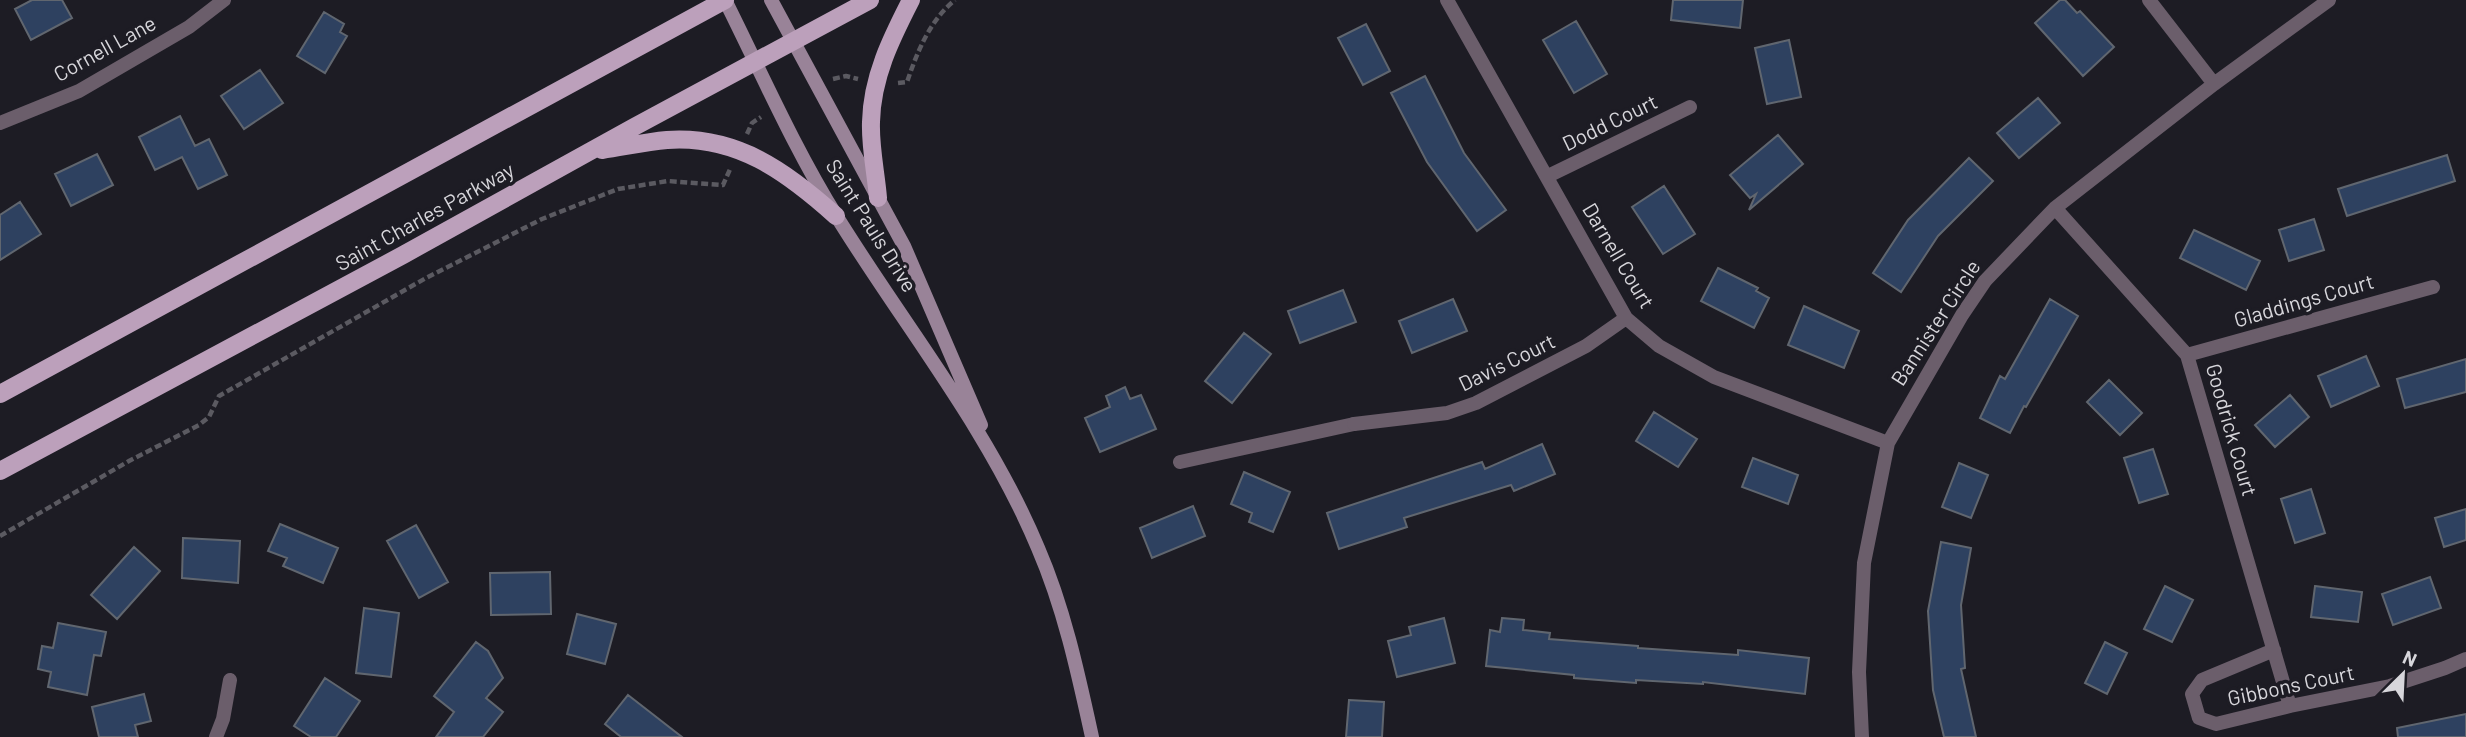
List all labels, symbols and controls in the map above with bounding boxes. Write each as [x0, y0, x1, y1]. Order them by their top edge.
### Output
street label: Cornell Lane [49, 9, 160, 86]
street label: Dodd Court [1558, 88, 1661, 155]
street label: Saint Pauls Drive [821, 154, 923, 296]
street label: Saint Charles Parkway [331, 156, 518, 275]
street label: Darnell Court [1578, 198, 1661, 312]
street label: Bannister Circle [1885, 255, 1985, 390]
street label: Gladdings Court [2231, 268, 2376, 331]
street label: Davis Court [1454, 328, 1559, 396]
street label: Goodrick Court [2202, 360, 2263, 499]
north arrow [2368, 639, 2438, 709]
text: N [2400, 645, 2421, 671]
street label: Gibbons Court [2225, 659, 2356, 710]

